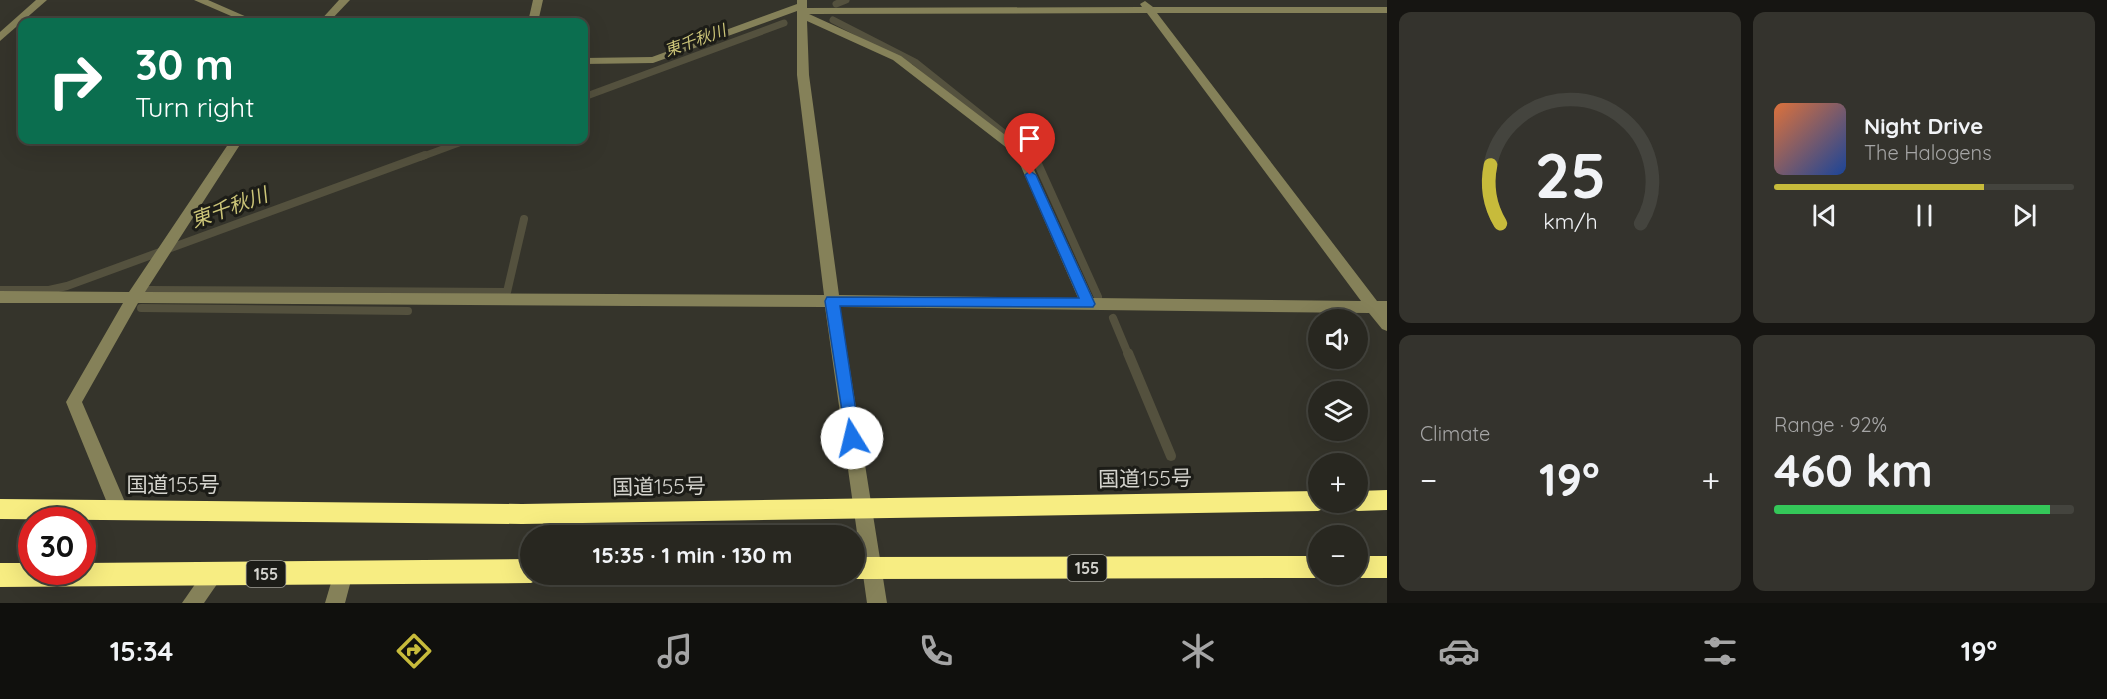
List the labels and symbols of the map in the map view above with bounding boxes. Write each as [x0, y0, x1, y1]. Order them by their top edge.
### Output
water label: 東千秋川 [662, 19, 730, 60]
pin [1004, 113, 1055, 175]
water label: 東千秋川 [187, 181, 273, 232]
position arrow [820, 406, 884, 470]
street label: 国道155号 [1098, 464, 1192, 492]
street label: 国道155号 [126, 471, 220, 497]
street label: 国道155号 [612, 472, 706, 500]
speed limit sign: 30 [18, 507, 96, 585]
road number: 155 [1068, 555, 1106, 581]
road number: 155 [246, 561, 286, 587]

